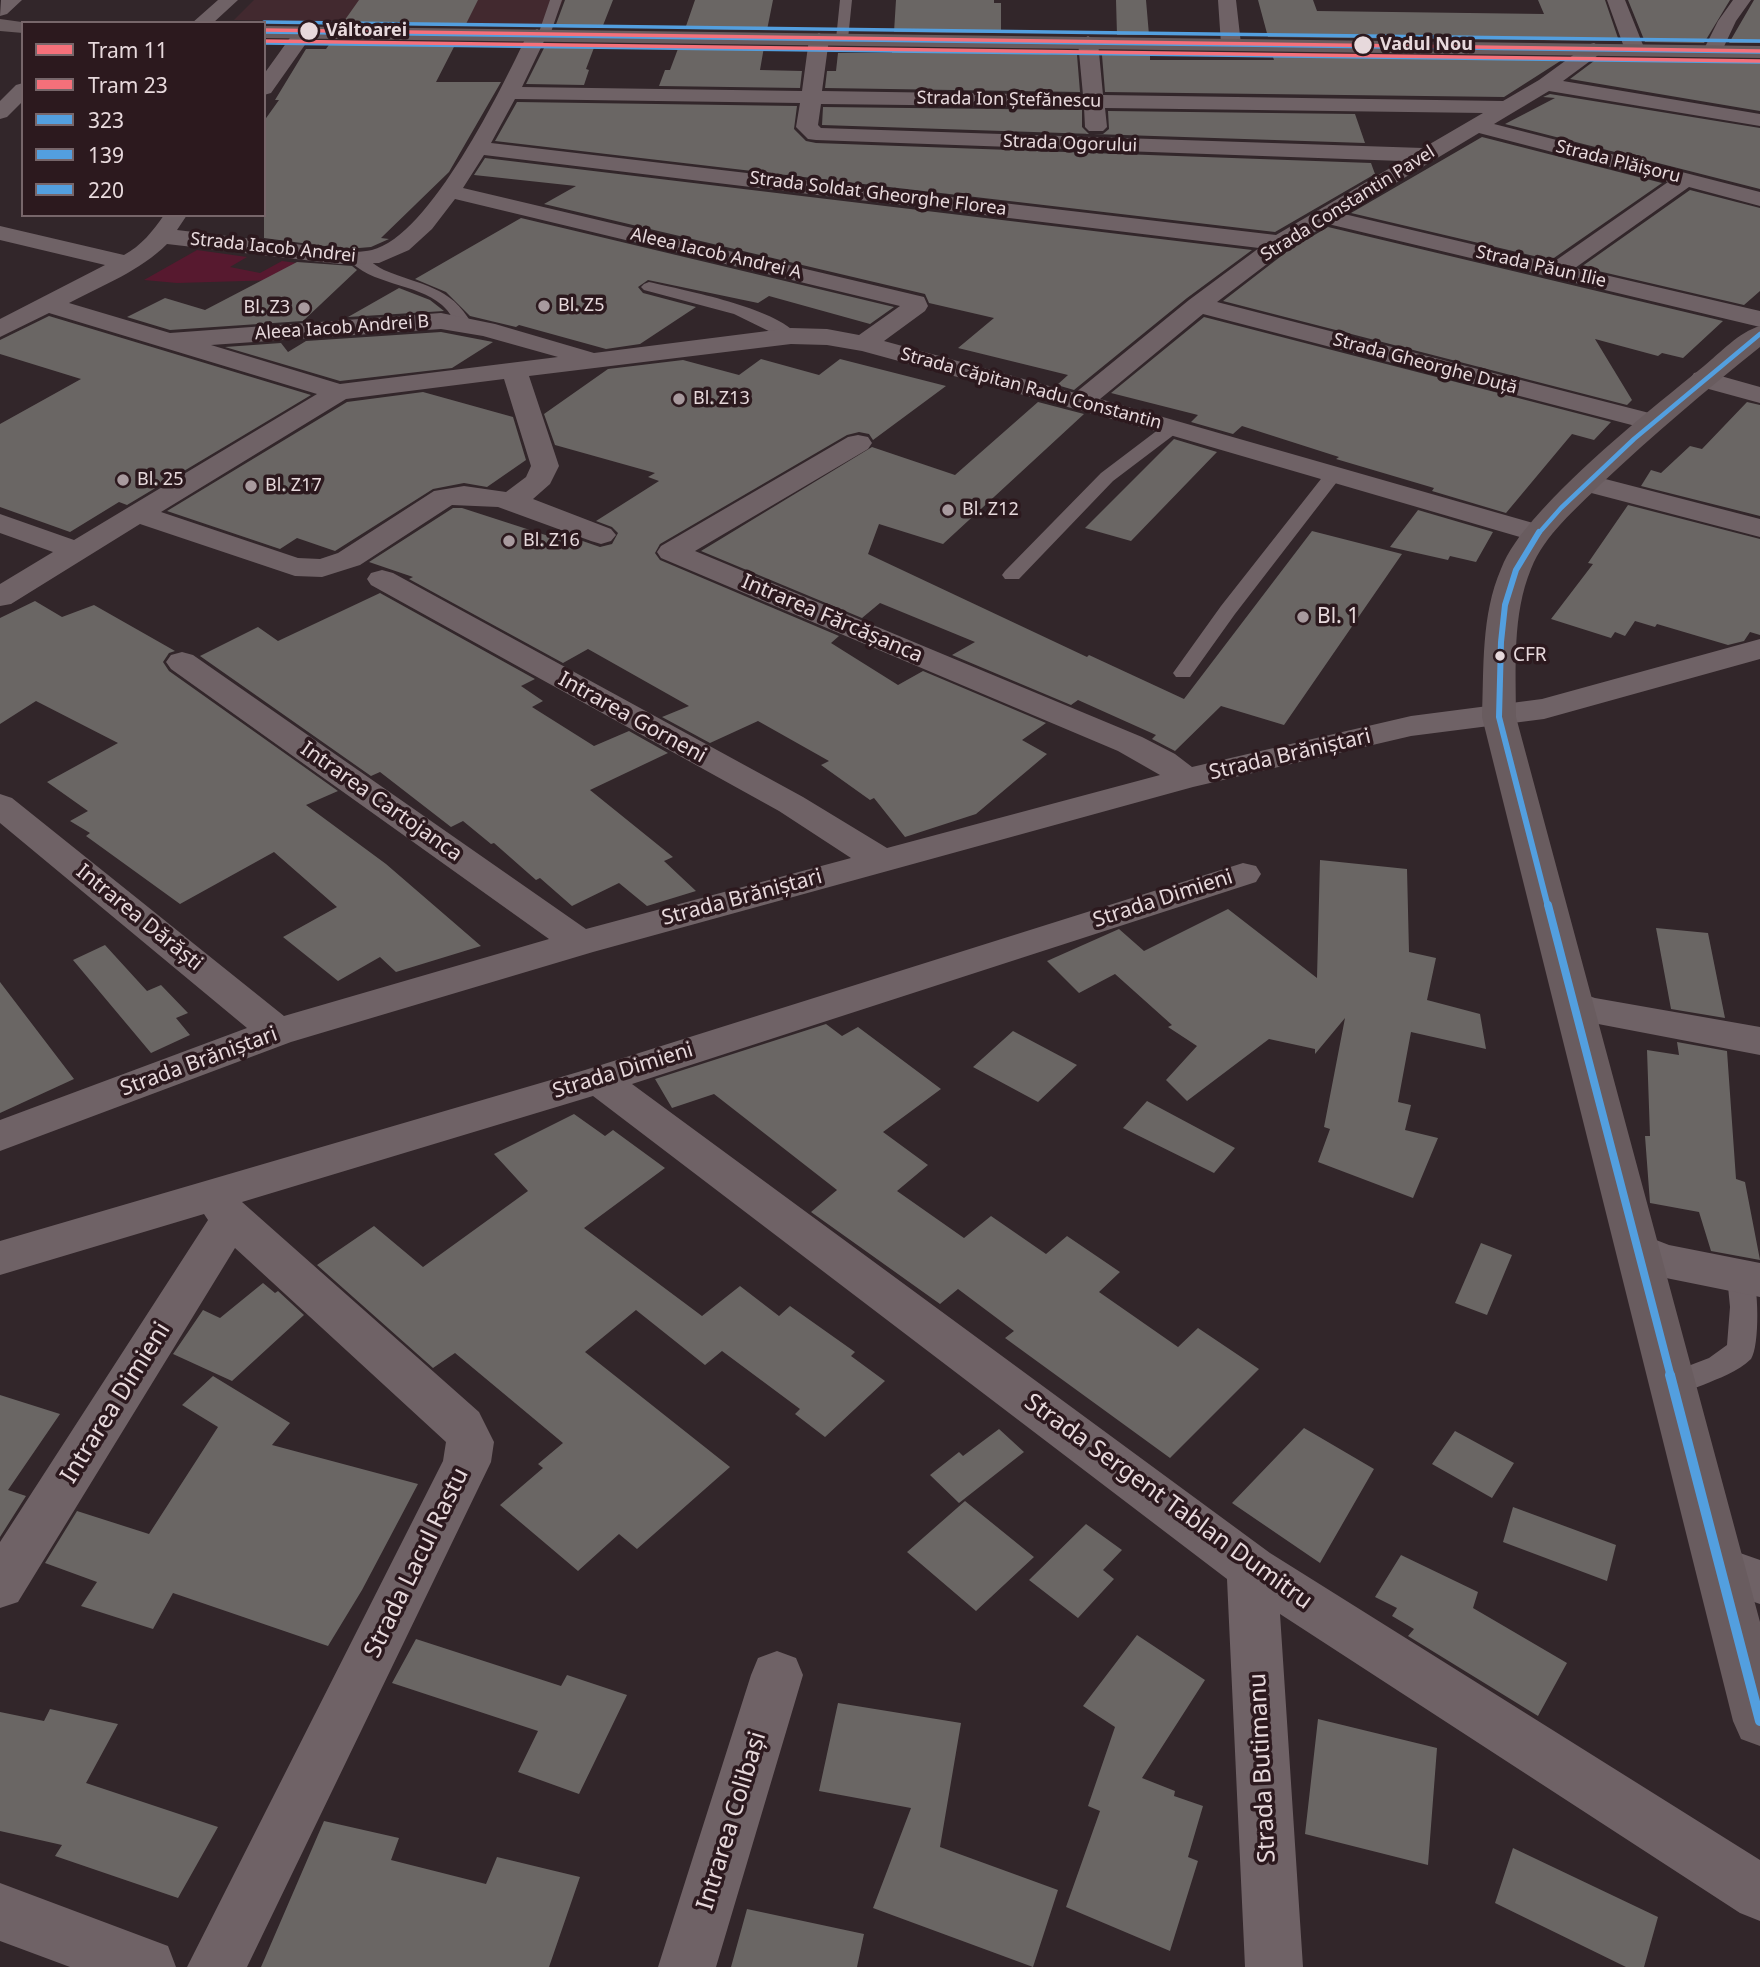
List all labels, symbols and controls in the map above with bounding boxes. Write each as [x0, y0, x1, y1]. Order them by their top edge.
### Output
marker: Vâltoarei [298, 20, 320, 42]
place label: Vâltoarei [326, 20, 407, 42]
legend [21, 21, 266, 217]
marker: Vadul Nou [1352, 34, 1374, 56]
place label: Vadul Nou [1380, 34, 1473, 56]
text: Tram 11 [88, 36, 168, 64]
text: Tram 23 [88, 71, 168, 99]
street label: Strada Ion Ștefănescu [916, 88, 1102, 112]
text: 323 [88, 106, 124, 134]
street label: Strada Ogorului [1002, 131, 1138, 157]
street label: Strada Plăișoru [1553, 136, 1683, 188]
text: 139 [88, 141, 124, 169]
street label: Strada Constantin Pavel [1257, 142, 1439, 266]
street label: Strada Soldat Gheorghe Florea [748, 168, 1008, 220]
text: 220 [88, 176, 124, 204]
street label: Aleea Iacob Andrei A [629, 224, 803, 284]
street label: Strada Iacob Andrei [189, 229, 357, 267]
street label: Strada Păun Ilie [1474, 242, 1608, 292]
place label: Bl. Z5 [558, 295, 604, 317]
place label: Bl. Z3 [244, 297, 290, 319]
marker: Bl. Z5 [536, 298, 552, 314]
marker: Bl. Z3 [296, 300, 312, 316]
street label: Aleea Iacob Andrei B [254, 311, 430, 345]
street label: Strada Gheorghe Duță [1331, 329, 1519, 399]
street label: Strada Căpitan Radu Constantin [898, 344, 1164, 434]
place label: Bl. Z13 [693, 388, 750, 410]
marker: Bl. Z13 [671, 391, 687, 407]
place label: Bl. 25 [137, 469, 183, 491]
marker: Bl. 25 [115, 472, 131, 488]
place label: Bl. Z17 [265, 475, 322, 497]
marker: Bl. Z17 [243, 478, 259, 494]
place label: Bl. Z12 [962, 499, 1019, 521]
marker: Bl. Z12 [940, 502, 956, 518]
place label: Bl. Z16 [523, 530, 580, 552]
marker: Bl. Z16 [501, 533, 517, 549]
street label: Intrarea Fărcășanca [738, 569, 926, 669]
place label: Bl. 1 [1317, 604, 1359, 630]
marker: Bl. 1 [1295, 609, 1311, 625]
place label: CFR [1513, 645, 1547, 667]
marker: CFR [1493, 649, 1507, 663]
street label: Intrarea Gorneni [554, 667, 710, 769]
street label: Strada Brăniștari [1207, 724, 1373, 786]
street label: Intrarea Cartojanca [296, 737, 466, 867]
street label: Intrarea Dărăști [71, 859, 207, 977]
street label: Strada Brăniștari [659, 864, 825, 932]
street label: Strada Dimieni [1090, 865, 1236, 933]
street label: Strada Brăniștari [117, 1022, 281, 1102]
street label: Strada Dimieni [550, 1038, 696, 1104]
street label: Intrarea Dimieni [55, 1317, 177, 1489]
street label: Strada Sergent Tablan Dumitru [1019, 1388, 1317, 1616]
street label: Strada Lacul Rastu [359, 1463, 475, 1663]
street label: Strada Butimanu [1244, 1672, 1282, 1864]
street label: Intrarea Colibași [691, 1728, 773, 1914]

